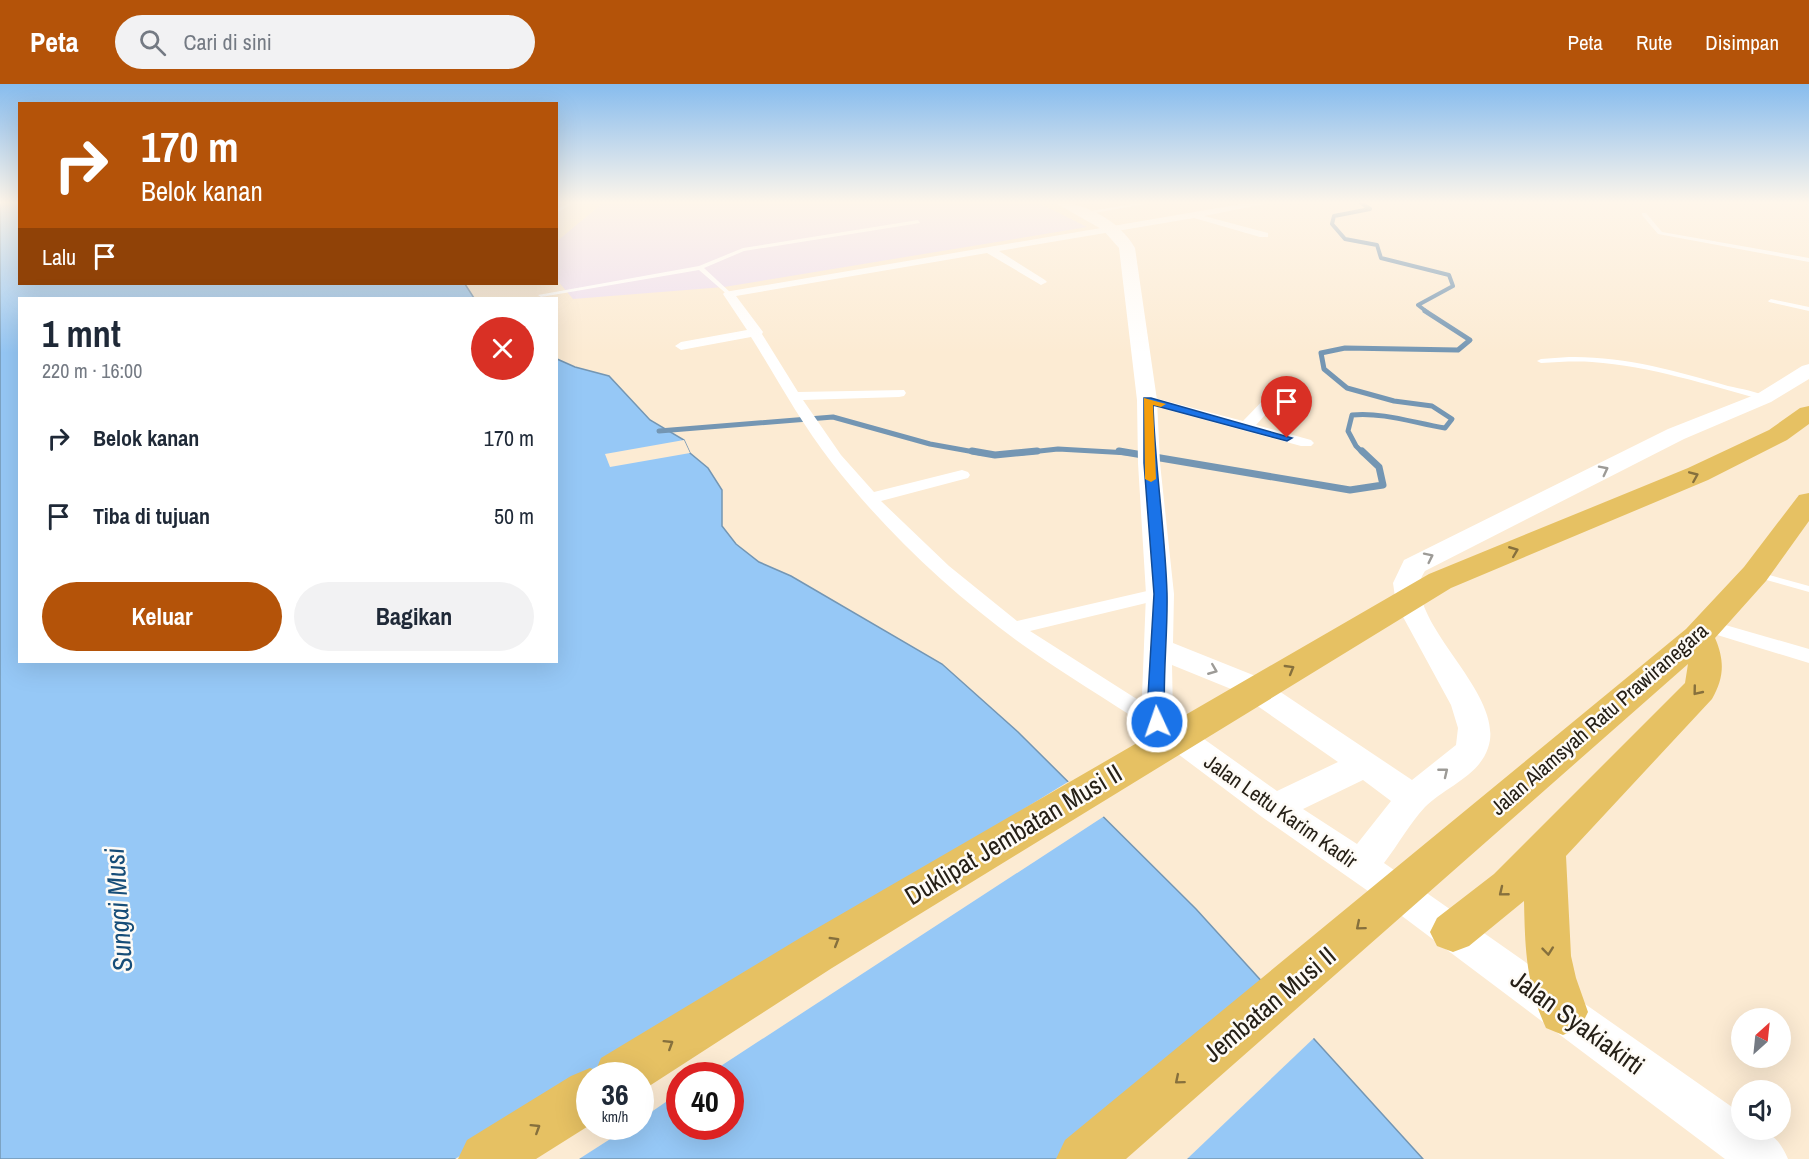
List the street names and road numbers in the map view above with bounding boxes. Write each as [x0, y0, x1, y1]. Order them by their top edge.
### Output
street label: Jalan Alamsyah Ratu Prawiranegara [1484, 616, 1714, 822]
street label: Jalan Lettu Karim Kadir [1199, 747, 1364, 875]
street label: Duklipat Jembatan Musi II [898, 755, 1128, 913]
street label: Jembatan Musi II [1195, 938, 1343, 1070]
street label: Jalan Syakiakirti [1504, 962, 1652, 1082]

